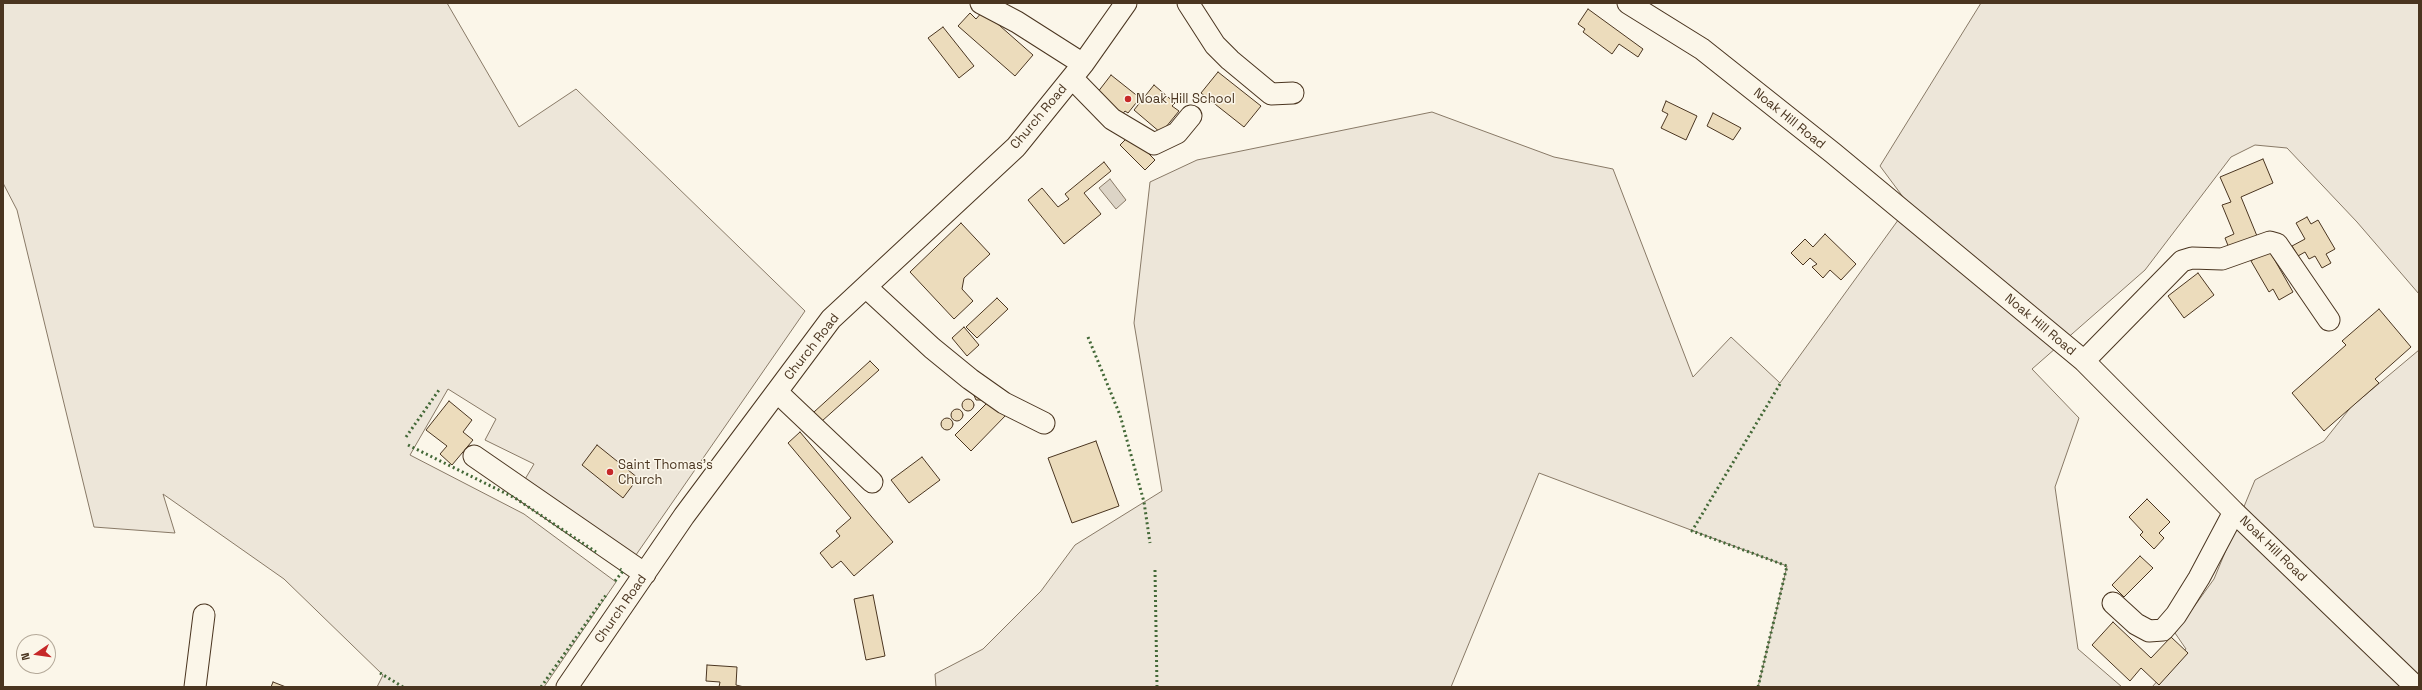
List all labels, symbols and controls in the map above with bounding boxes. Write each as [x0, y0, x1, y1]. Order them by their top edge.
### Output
street label: Church Road [1007, 81, 1071, 153]
street label: Noak Hill Road [1750, 85, 1828, 153]
place label: Noak Hill School [1136, 91, 1235, 107]
marker: Noak Hill School [1123, 94, 1133, 104]
street label: Noak Hill Road [2001, 291, 2079, 359]
street label: Church Road [781, 311, 843, 383]
place label: Saint Thomas's Church [618, 457, 713, 488]
marker: Saint Thomas's Church [605, 467, 615, 477]
street label: Noak Hill Road [2236, 513, 2310, 585]
street label: Church Road [592, 572, 650, 646]
north arrow [16, 634, 56, 674]
text: N [18, 651, 33, 662]

